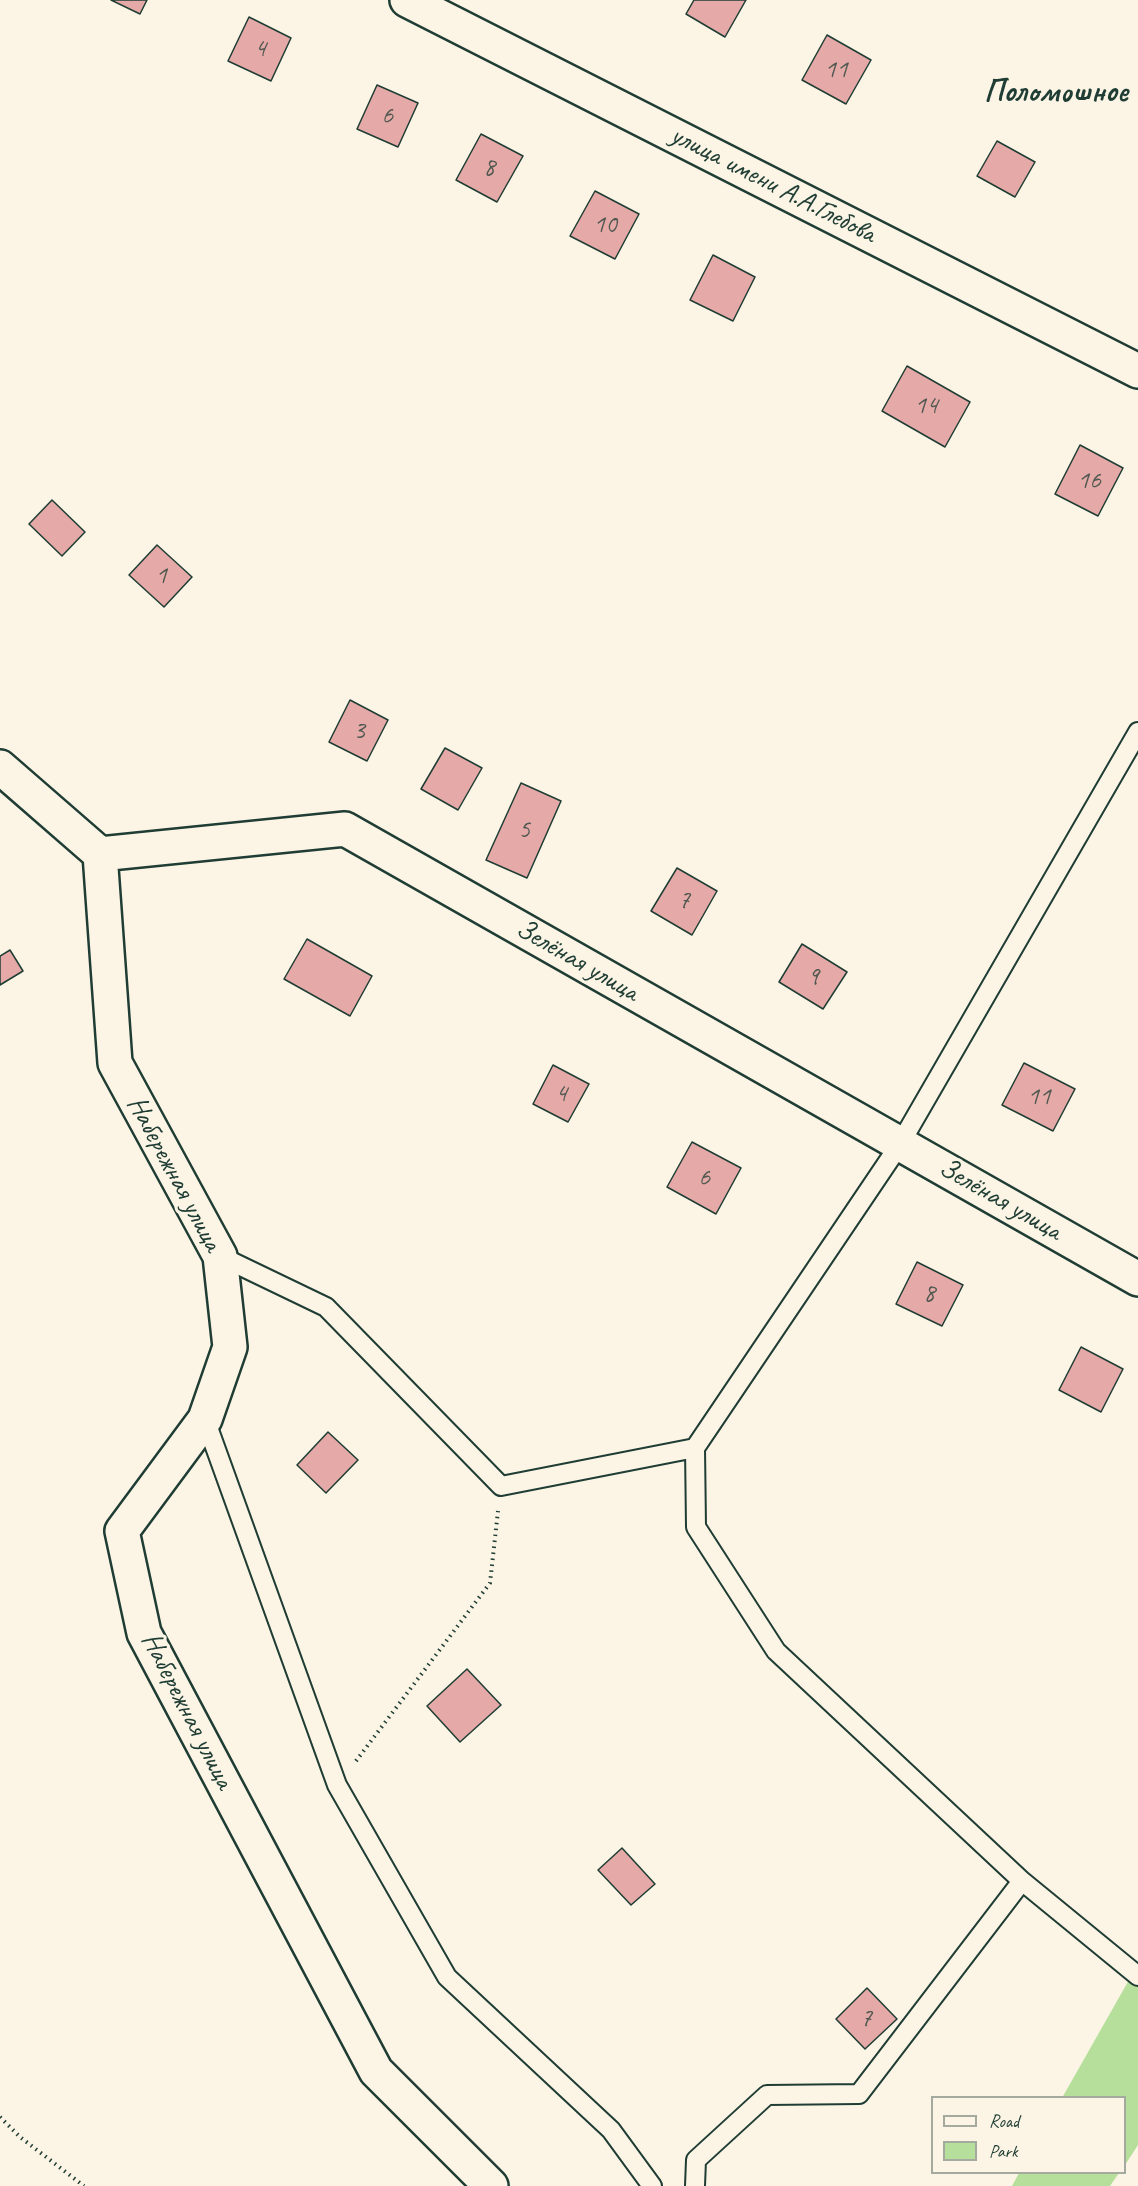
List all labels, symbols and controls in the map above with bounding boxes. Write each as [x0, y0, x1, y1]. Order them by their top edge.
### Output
house number: 4 [254, 33, 266, 65]
house number: 11 [824, 54, 848, 86]
district label: Поломошное [984, 74, 1128, 112]
house number: 6 [381, 100, 393, 132]
street label: улица имени А.А.Глебова [665, 119, 881, 251]
house number: 8 [483, 152, 495, 184]
house number: 10 [593, 209, 617, 241]
house number: 14 [914, 390, 938, 422]
house number: 16 [1077, 465, 1101, 497]
house number: 1 [155, 560, 167, 592]
house number: 3 [353, 715, 365, 747]
house number: 5 [518, 814, 530, 846]
house number: 7 [678, 885, 690, 917]
street label: Зелёная улица [510, 912, 644, 1010]
house number: 9 [807, 961, 819, 993]
house number: 4 [555, 1078, 567, 1110]
house number: 11 [1027, 1081, 1051, 1113]
street label: Набережная улица [119, 1091, 229, 1257]
street label: Зелёная улица [933, 1151, 1067, 1249]
house number: 6 [698, 1162, 710, 1194]
house number: 8 [923, 1278, 935, 1310]
street label: Набережная улица [133, 1627, 241, 1795]
house number: 7 [860, 2003, 872, 2035]
legend [931, 2096, 1126, 2174]
text: Road [989, 2110, 1019, 2132]
text: Park [989, 2140, 1018, 2162]

